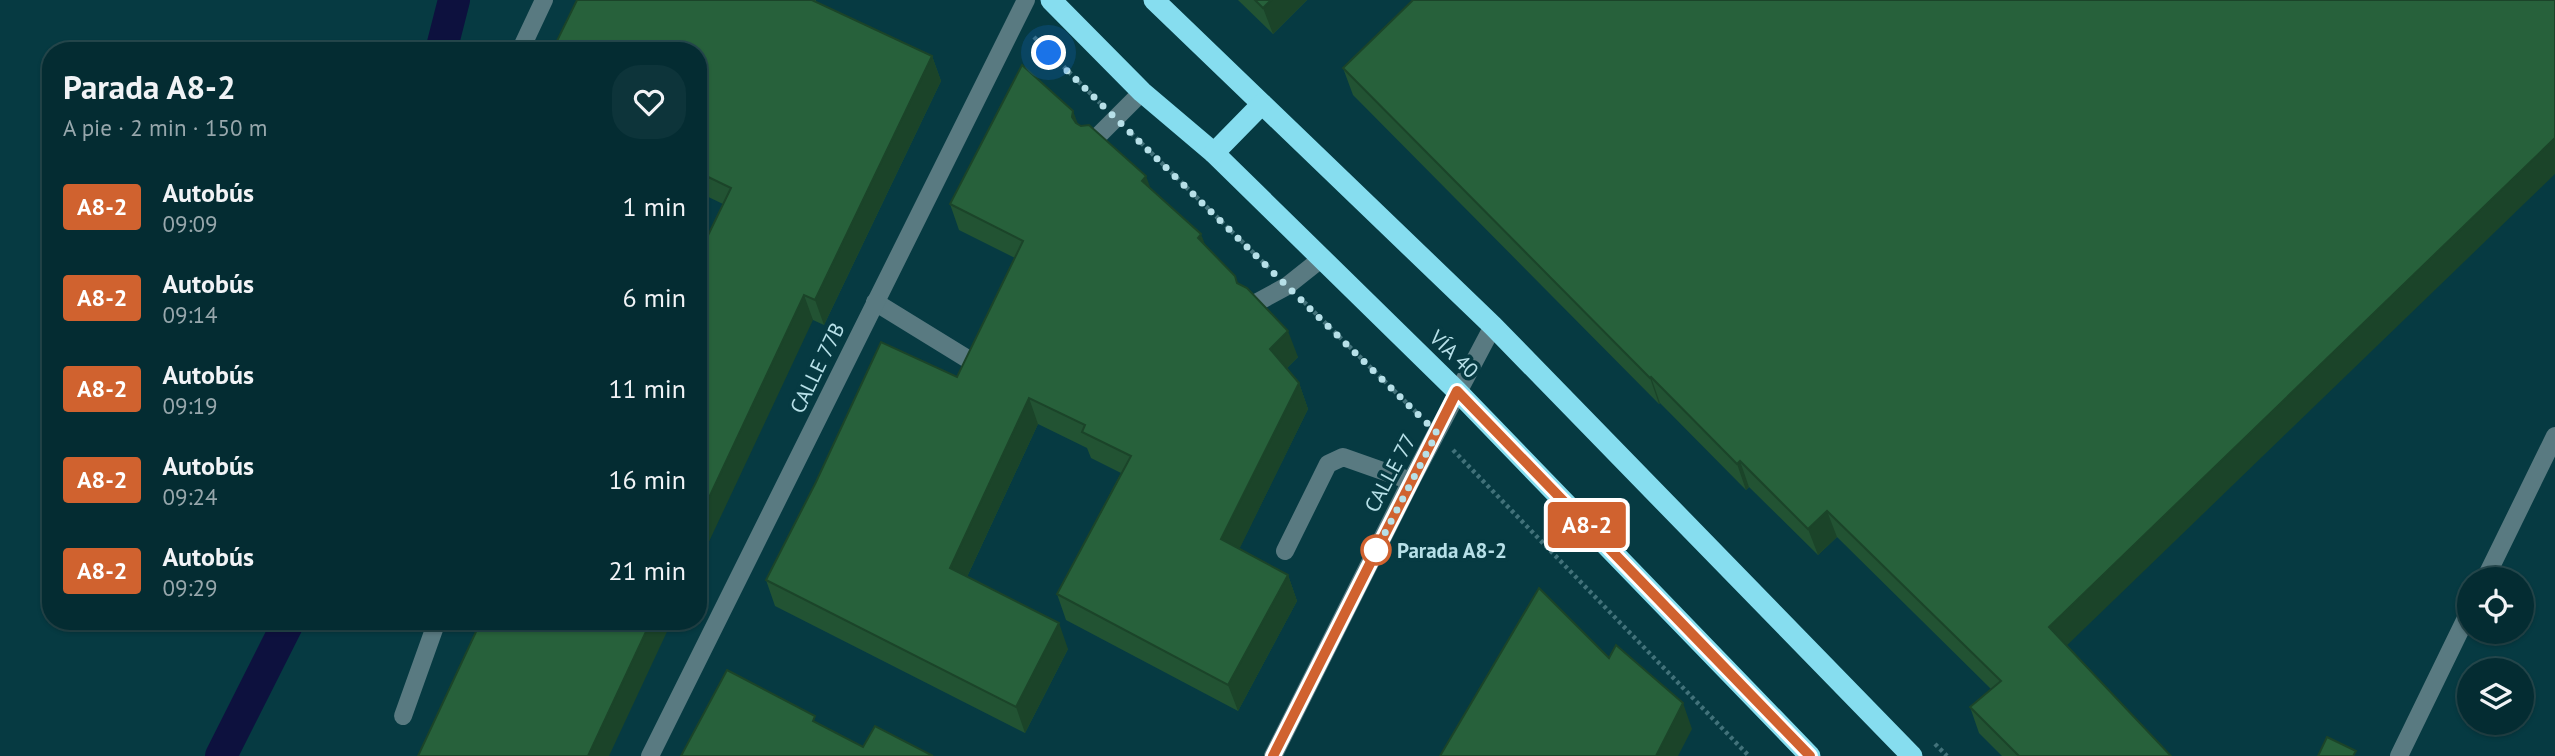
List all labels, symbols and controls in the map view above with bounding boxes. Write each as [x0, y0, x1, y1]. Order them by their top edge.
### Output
your location [1031, 35, 1066, 70]
text: Parada A8-2 [63, 65, 236, 108]
button: heart [612, 65, 686, 139]
text: A pie · 2 min · 150 m [63, 113, 267, 142]
text: Autobús [162, 176, 254, 209]
text: 1 min [623, 190, 686, 223]
text: A8-2 [77, 191, 127, 222]
text: 09:09 [162, 209, 218, 238]
text: Autobús [162, 267, 254, 300]
text: 6 min [623, 281, 686, 314]
text: A8-2 [77, 282, 127, 313]
text: 09:14 [162, 300, 218, 329]
street label: CALLE 77B [784, 318, 850, 418]
street label: VÍA 40 [1423, 323, 1484, 384]
text: Autobús [162, 358, 254, 391]
text: 11 min [608, 372, 686, 405]
text: A8-2 [77, 373, 127, 404]
text: 09:19 [162, 391, 218, 420]
street label: CALLE 77 [1358, 429, 1422, 517]
text: Autobús [162, 449, 254, 482]
text: 16 min [608, 463, 686, 496]
text: A8-2 [77, 464, 127, 495]
text: 09:24 [162, 482, 218, 511]
line badge: A8-2 [1538, 502, 1636, 548]
text: A8-2 [1562, 509, 1612, 540]
marker: Parada A8-2 [1361, 535, 1391, 565]
place label: Parada A8-2 [1397, 537, 1507, 564]
text: Autobús [162, 540, 254, 573]
text: 21 min [608, 554, 686, 587]
text: A8-2 [77, 555, 127, 586]
map controls [2457, 567, 2534, 735]
button: locate [2457, 567, 2534, 644]
text: 09:29 [162, 573, 218, 602]
button: layers [2457, 658, 2534, 735]

